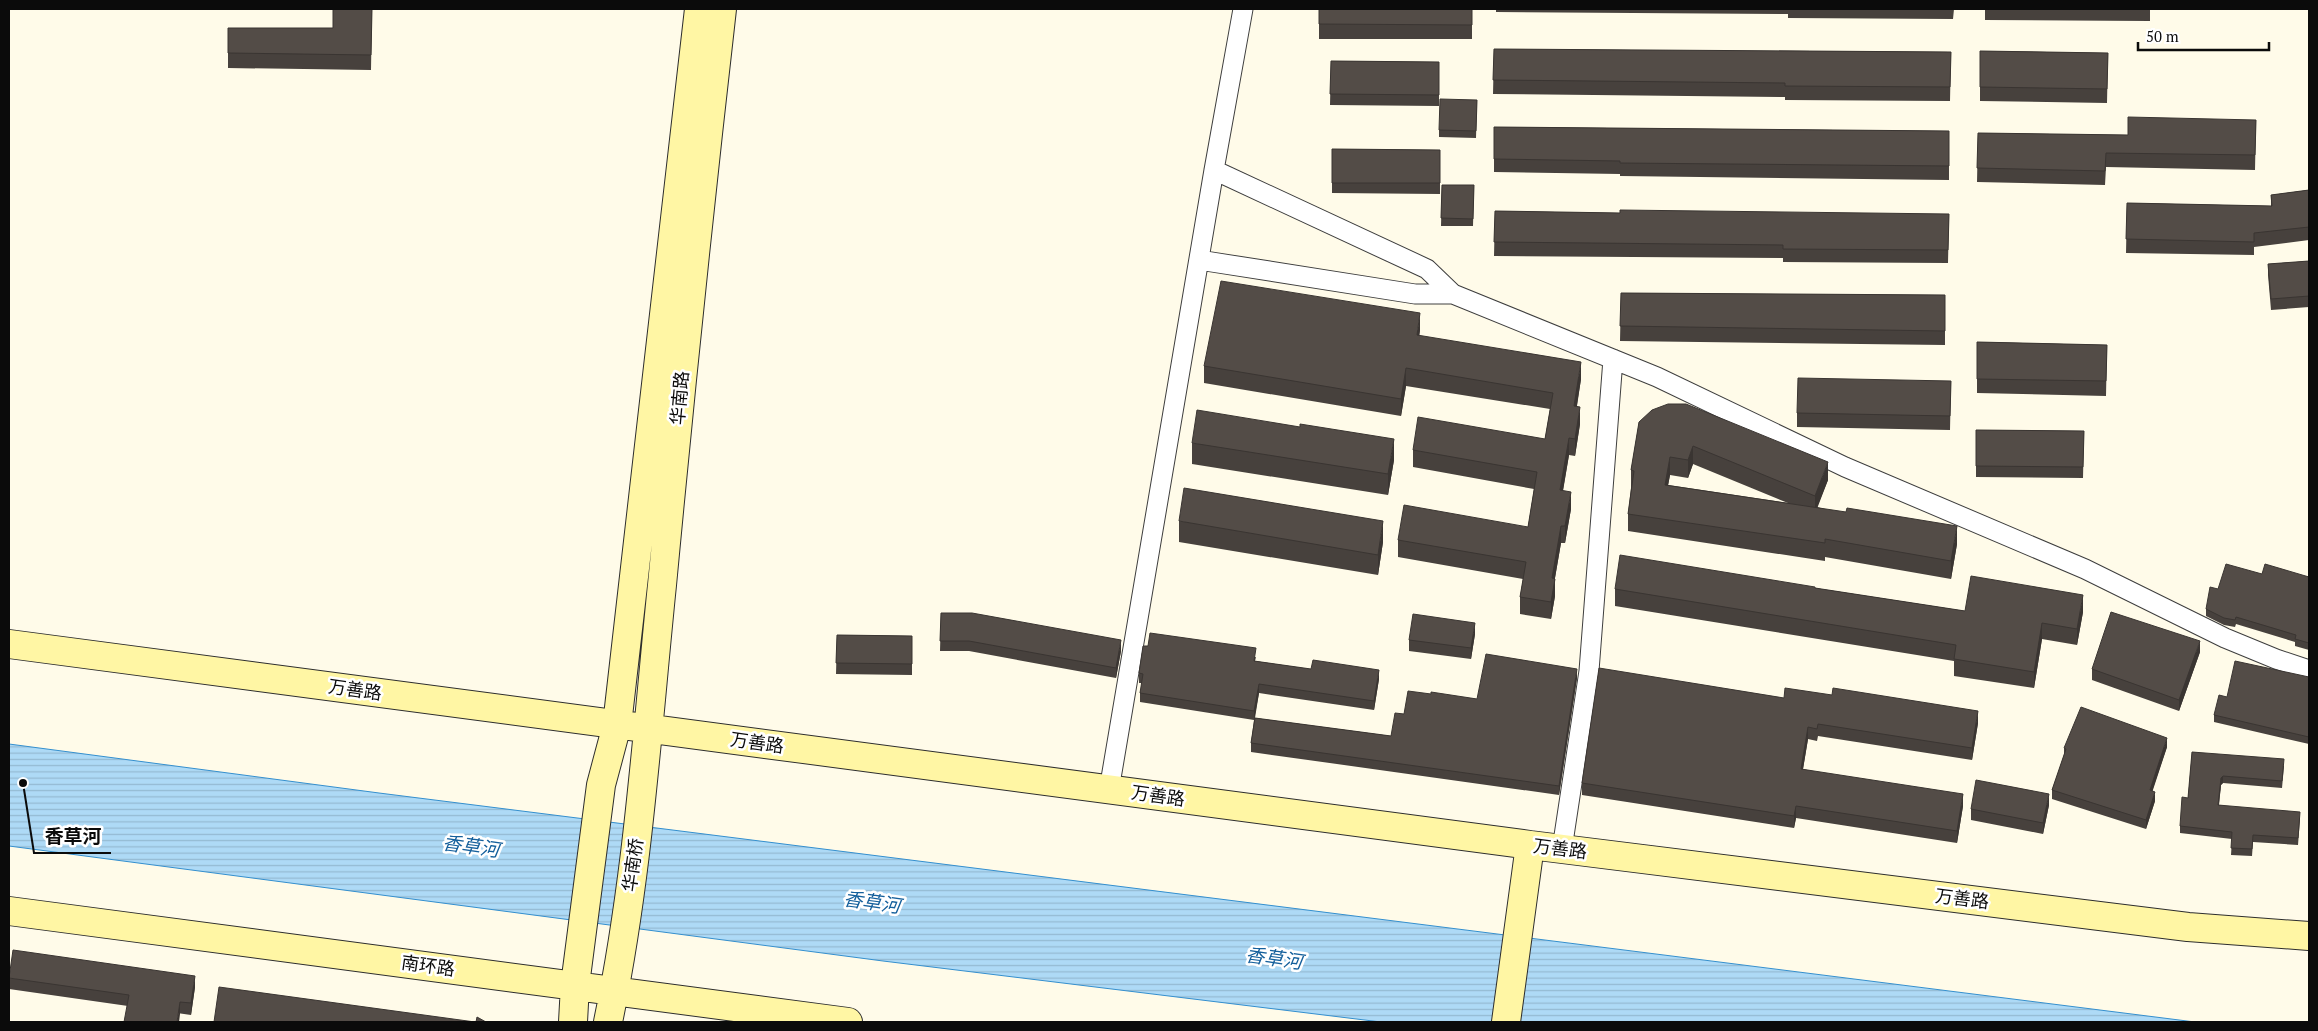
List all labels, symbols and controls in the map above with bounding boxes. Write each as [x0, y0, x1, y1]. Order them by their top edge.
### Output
scale bar [2138, 20, 2269, 52]
text: 50 m [2146, 26, 2179, 46]
street label: 华南路 [665, 370, 693, 426]
street label: 万善路 [327, 673, 384, 705]
street label: 万善路 [729, 726, 786, 758]
street label: 万善路 [1130, 779, 1187, 811]
callout: 香草河 [34, 819, 111, 853]
text: 香草河 [44, 823, 102, 848]
water label: 香草河 [441, 829, 505, 862]
street label: 万善路 [1532, 833, 1588, 863]
street label: 华南桥 [616, 836, 648, 893]
street label: 万善路 [1934, 883, 1990, 913]
water label: 香草河 [842, 885, 906, 918]
water label: 香草河 [1244, 941, 1308, 974]
street label: 南环路 [400, 949, 457, 981]

